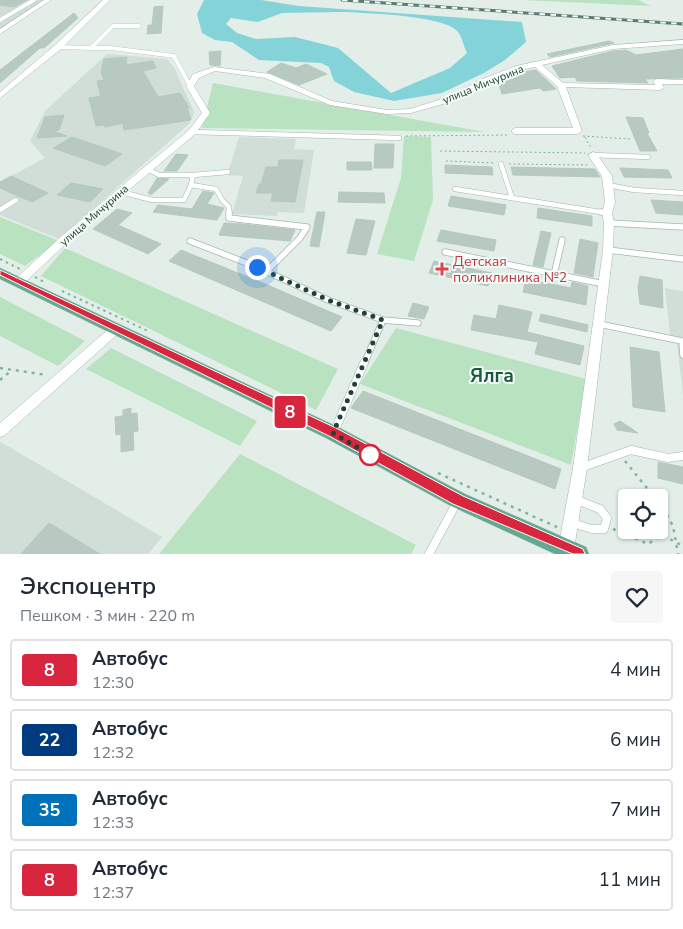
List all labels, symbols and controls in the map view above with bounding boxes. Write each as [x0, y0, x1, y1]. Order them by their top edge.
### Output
street label: улица Мичурина [440, 61, 526, 108]
street label: улица Мичурина [57, 181, 132, 249]
place label: Детская поликлиника №2 [453, 252, 567, 287]
your location [245, 255, 270, 280]
marker: Детская поликлиника №2 [435, 262, 449, 276]
district label: Ялга [470, 363, 514, 389]
line badge: 8 [274, 396, 306, 428]
text: 8 [285, 400, 295, 424]
unlabelled marker [359, 444, 381, 466]
map controls [618, 489, 668, 539]
button: locate [618, 489, 668, 539]
text: Экспоцентр [20, 570, 156, 602]
button: heart [611, 571, 663, 623]
text: Пешком · 3 мин · 220 m [20, 605, 195, 627]
text: Автобус [92, 646, 168, 672]
text: 4 мин [610, 657, 661, 683]
text: 8 [44, 658, 55, 682]
text: 12:30 [92, 672, 134, 694]
text: Автобус [92, 716, 168, 742]
text: 6 мин [610, 727, 661, 753]
text: 22 [39, 728, 60, 752]
text: 12:32 [92, 742, 134, 764]
text: Автобус [92, 786, 168, 812]
text: 7 мин [610, 797, 661, 823]
text: 35 [39, 798, 60, 822]
text: 12:33 [92, 812, 134, 834]
text: Автобус [92, 856, 168, 882]
text: 11 мин [599, 867, 661, 893]
text: 8 [44, 868, 55, 892]
text: 12:37 [92, 882, 134, 904]

